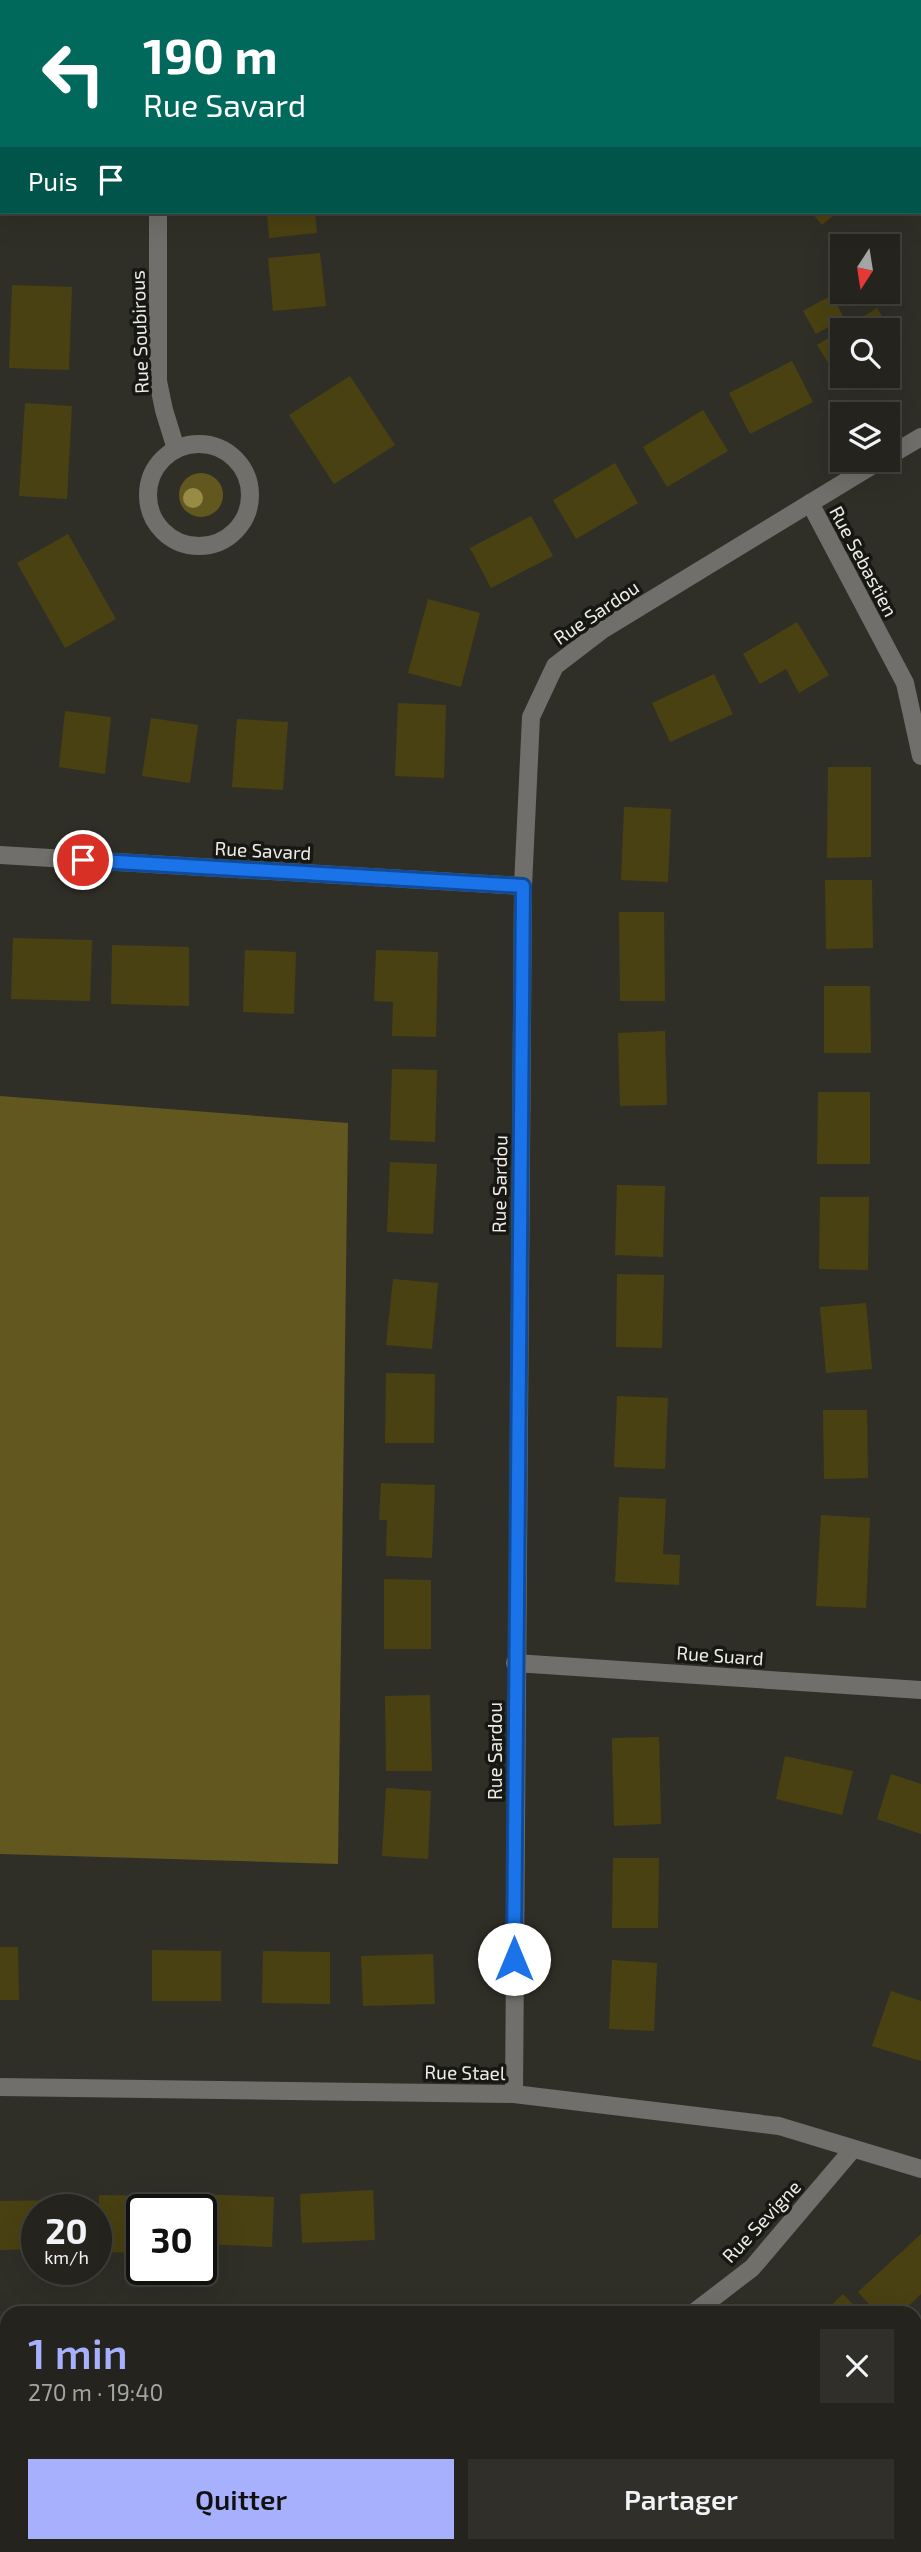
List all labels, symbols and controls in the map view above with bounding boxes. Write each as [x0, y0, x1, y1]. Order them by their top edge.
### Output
text: 190 m [143, 25, 278, 84]
icon: left [28, 28, 119, 119]
text: Rue Savard [143, 85, 306, 123]
icon: arrive [92, 161, 130, 199]
text: Puis [28, 165, 78, 196]
north arrow [830, 234, 900, 304]
map controls [830, 234, 900, 472]
street label: Rue Soubirous [125, 270, 153, 394]
button: search [830, 318, 900, 388]
button: layers [830, 402, 900, 472]
street label: Rue Sebastien [825, 502, 903, 620]
street label: Rue Sardou [549, 575, 643, 649]
pin [53, 830, 113, 890]
street label: Rue Savard [214, 836, 312, 864]
icon: arrive [64, 841, 102, 879]
street label: Rue Sardou [487, 1135, 511, 1233]
street label: Rue Suard [676, 1640, 764, 1670]
street label: Rue Sardou [483, 1702, 506, 1800]
position arrow [477, 1922, 551, 1996]
street label: Rue Stael [424, 2060, 506, 2084]
street label: Rue Sevigne [717, 2175, 805, 2267]
speed limit sign: 30 [126, 2194, 217, 2285]
text: 20 [45, 2209, 88, 2251]
text: km/h [44, 2246, 89, 2268]
text: 1 min [28, 2327, 128, 2377]
button: close [820, 2329, 894, 2403]
text: 270 m · 19:40 [28, 2378, 163, 2406]
button: Quitter [28, 2459, 454, 2539]
button: Partager [468, 2459, 894, 2539]

